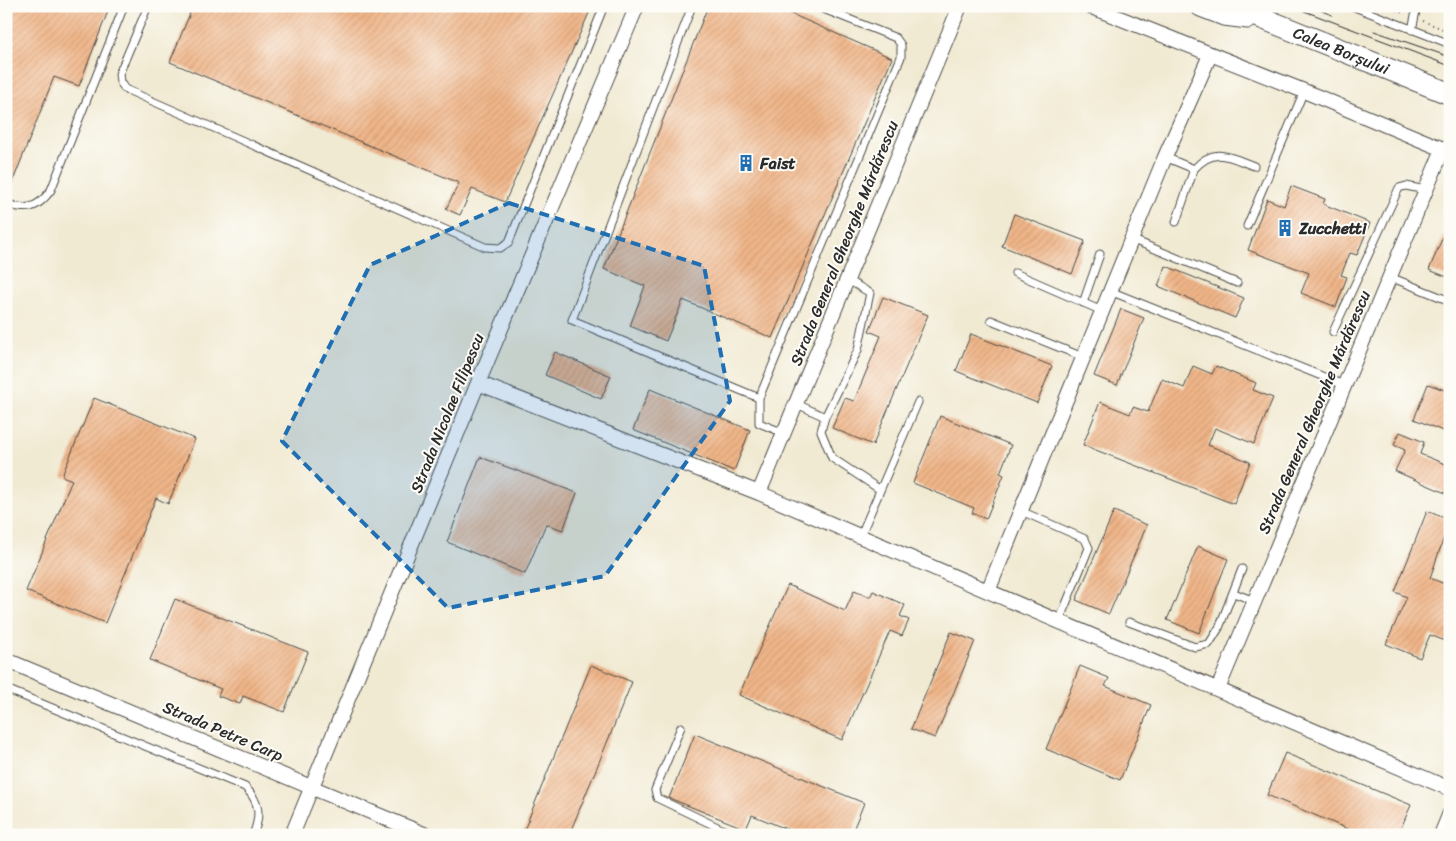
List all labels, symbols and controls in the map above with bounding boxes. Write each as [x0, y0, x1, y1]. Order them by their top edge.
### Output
street label: Calea Borșului [1289, 18, 1394, 83]
street label: Strada General Gheorghe Mărdărescu [781, 115, 907, 370]
place label: Faist [759, 149, 796, 178]
building icon: Faist [736, 153, 756, 173]
place label: Zucchetti [1298, 214, 1367, 243]
building icon: Zucchetti [1275, 218, 1295, 238]
street label: Strada General Gheorghe Mărdărescu [1249, 285, 1379, 538]
street label: Strada Nicolae Filipescu [402, 328, 493, 497]
street label: Strada Petre Carp [158, 693, 288, 770]

